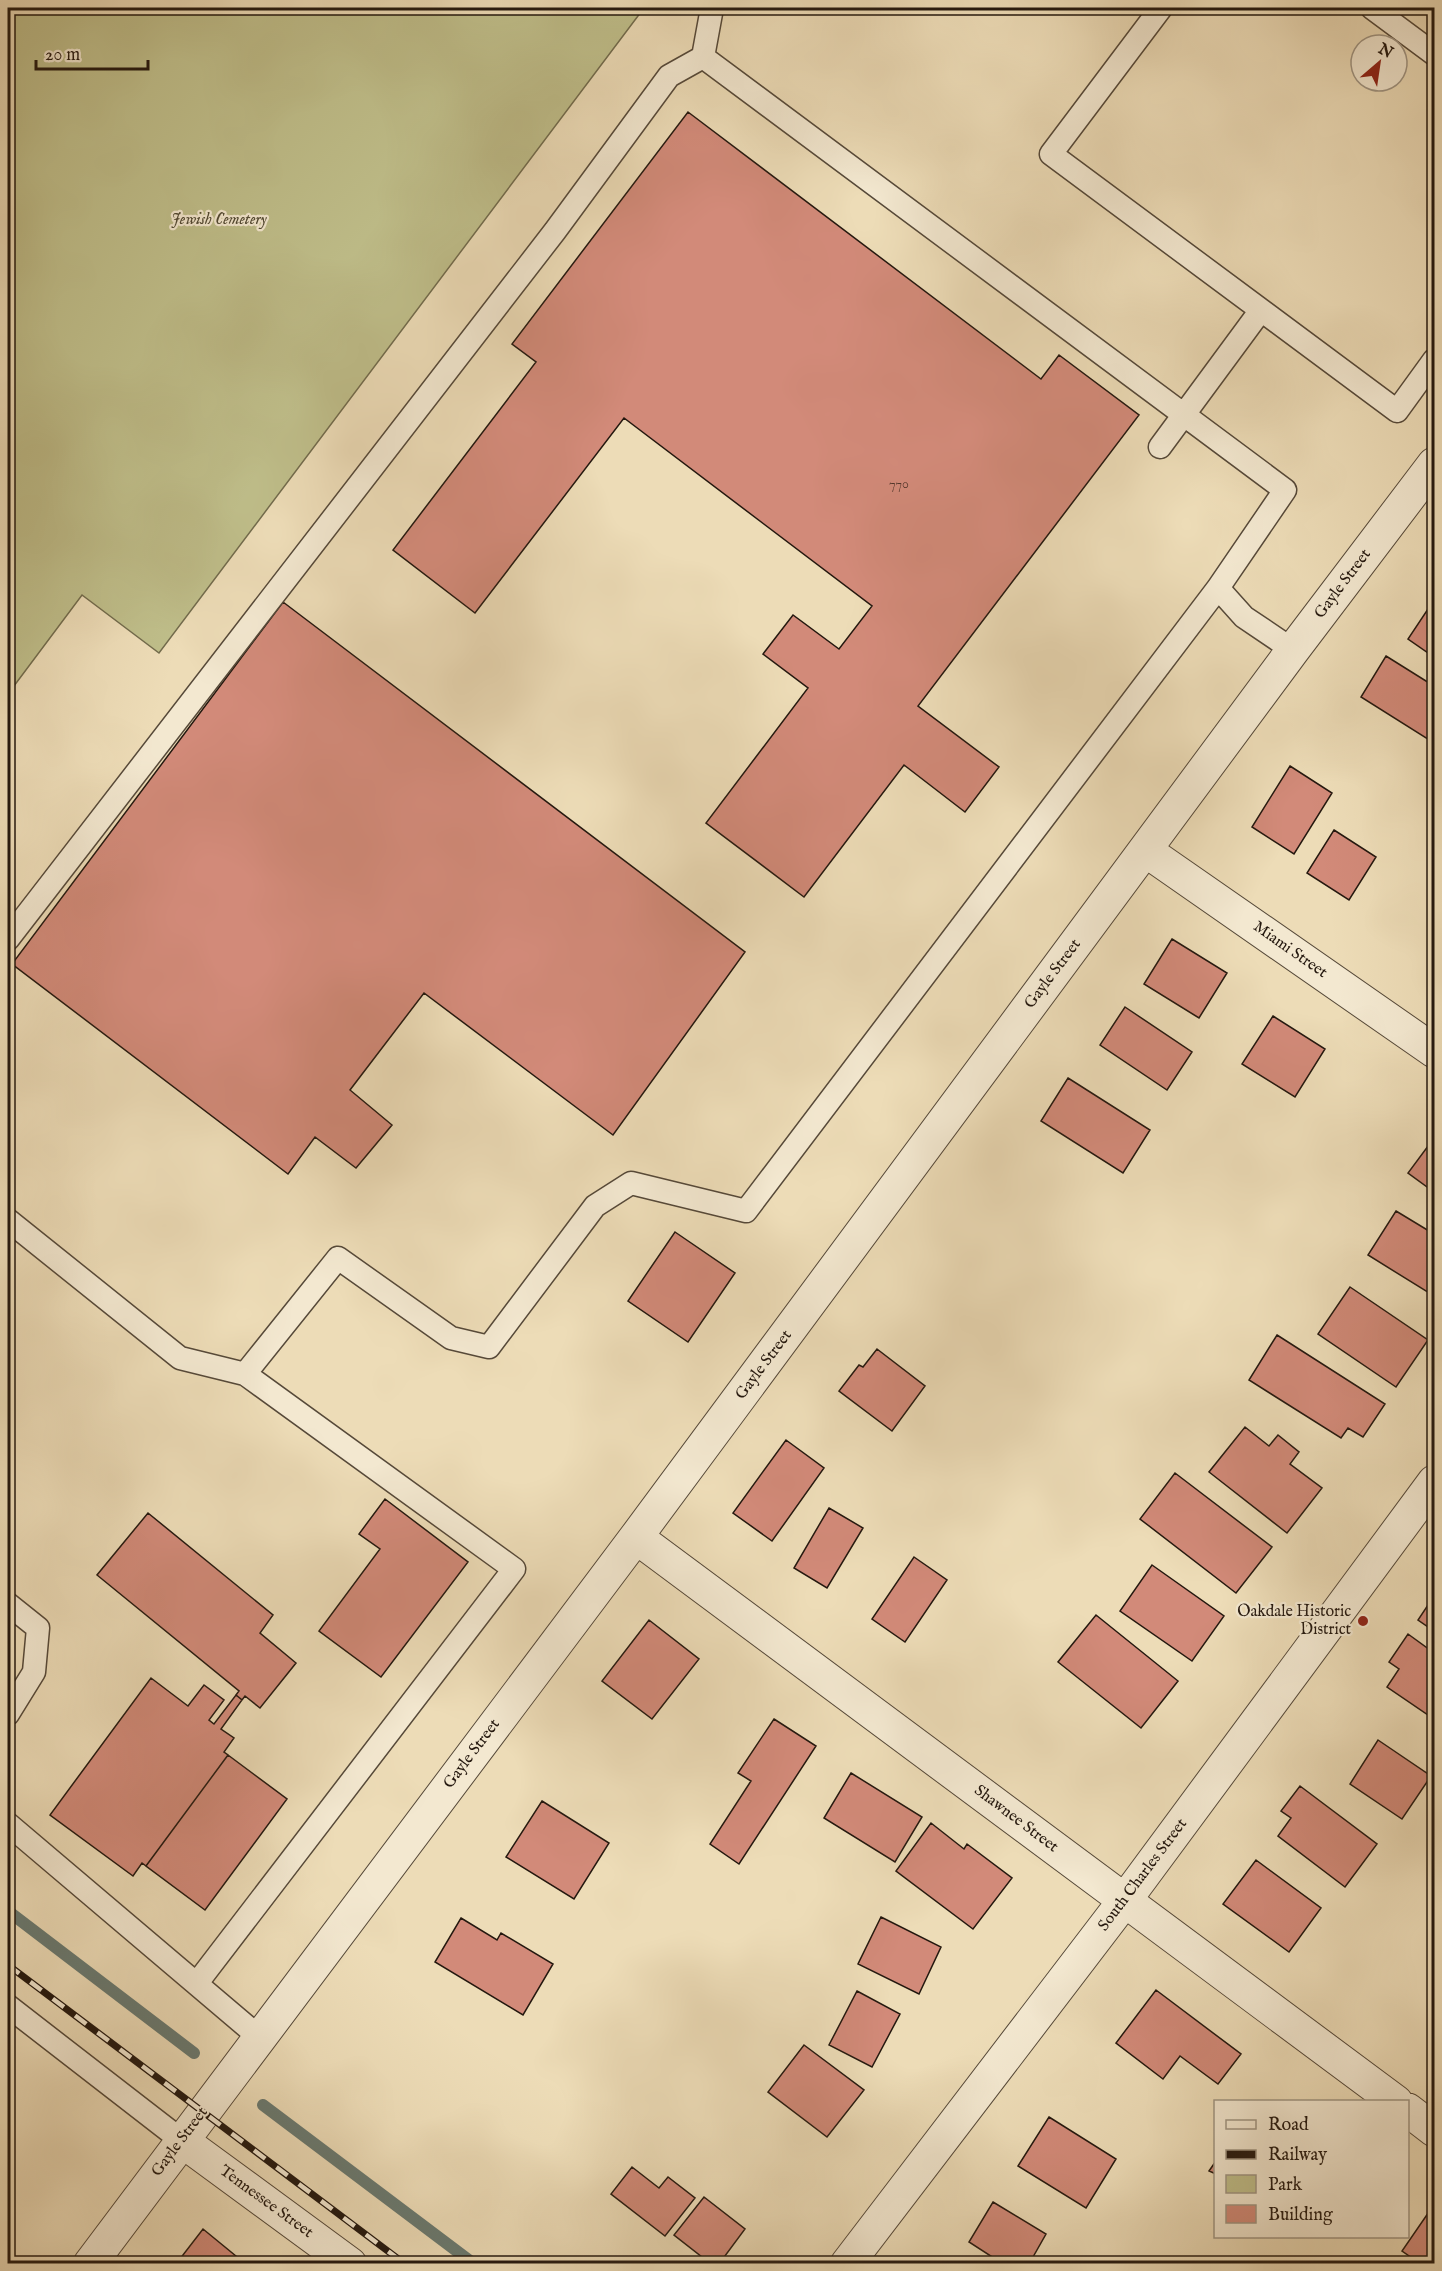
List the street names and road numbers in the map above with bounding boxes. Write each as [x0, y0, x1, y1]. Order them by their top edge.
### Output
street label: Gayle Street [1310, 545, 1376, 623]
street label: Miami Street [1249, 917, 1331, 983]
street label: Gayle Street [1020, 935, 1086, 1013]
street label: Gayle Street [731, 1326, 797, 1404]
street label: Gayle Street [439, 1715, 505, 1793]
street label: Shawnee Street [970, 1781, 1063, 1857]
street label: South Charles Street [1094, 1814, 1192, 1935]
street label: Gayle Street [147, 2103, 213, 2181]
street label: Tennessee Street [215, 2161, 317, 2243]

